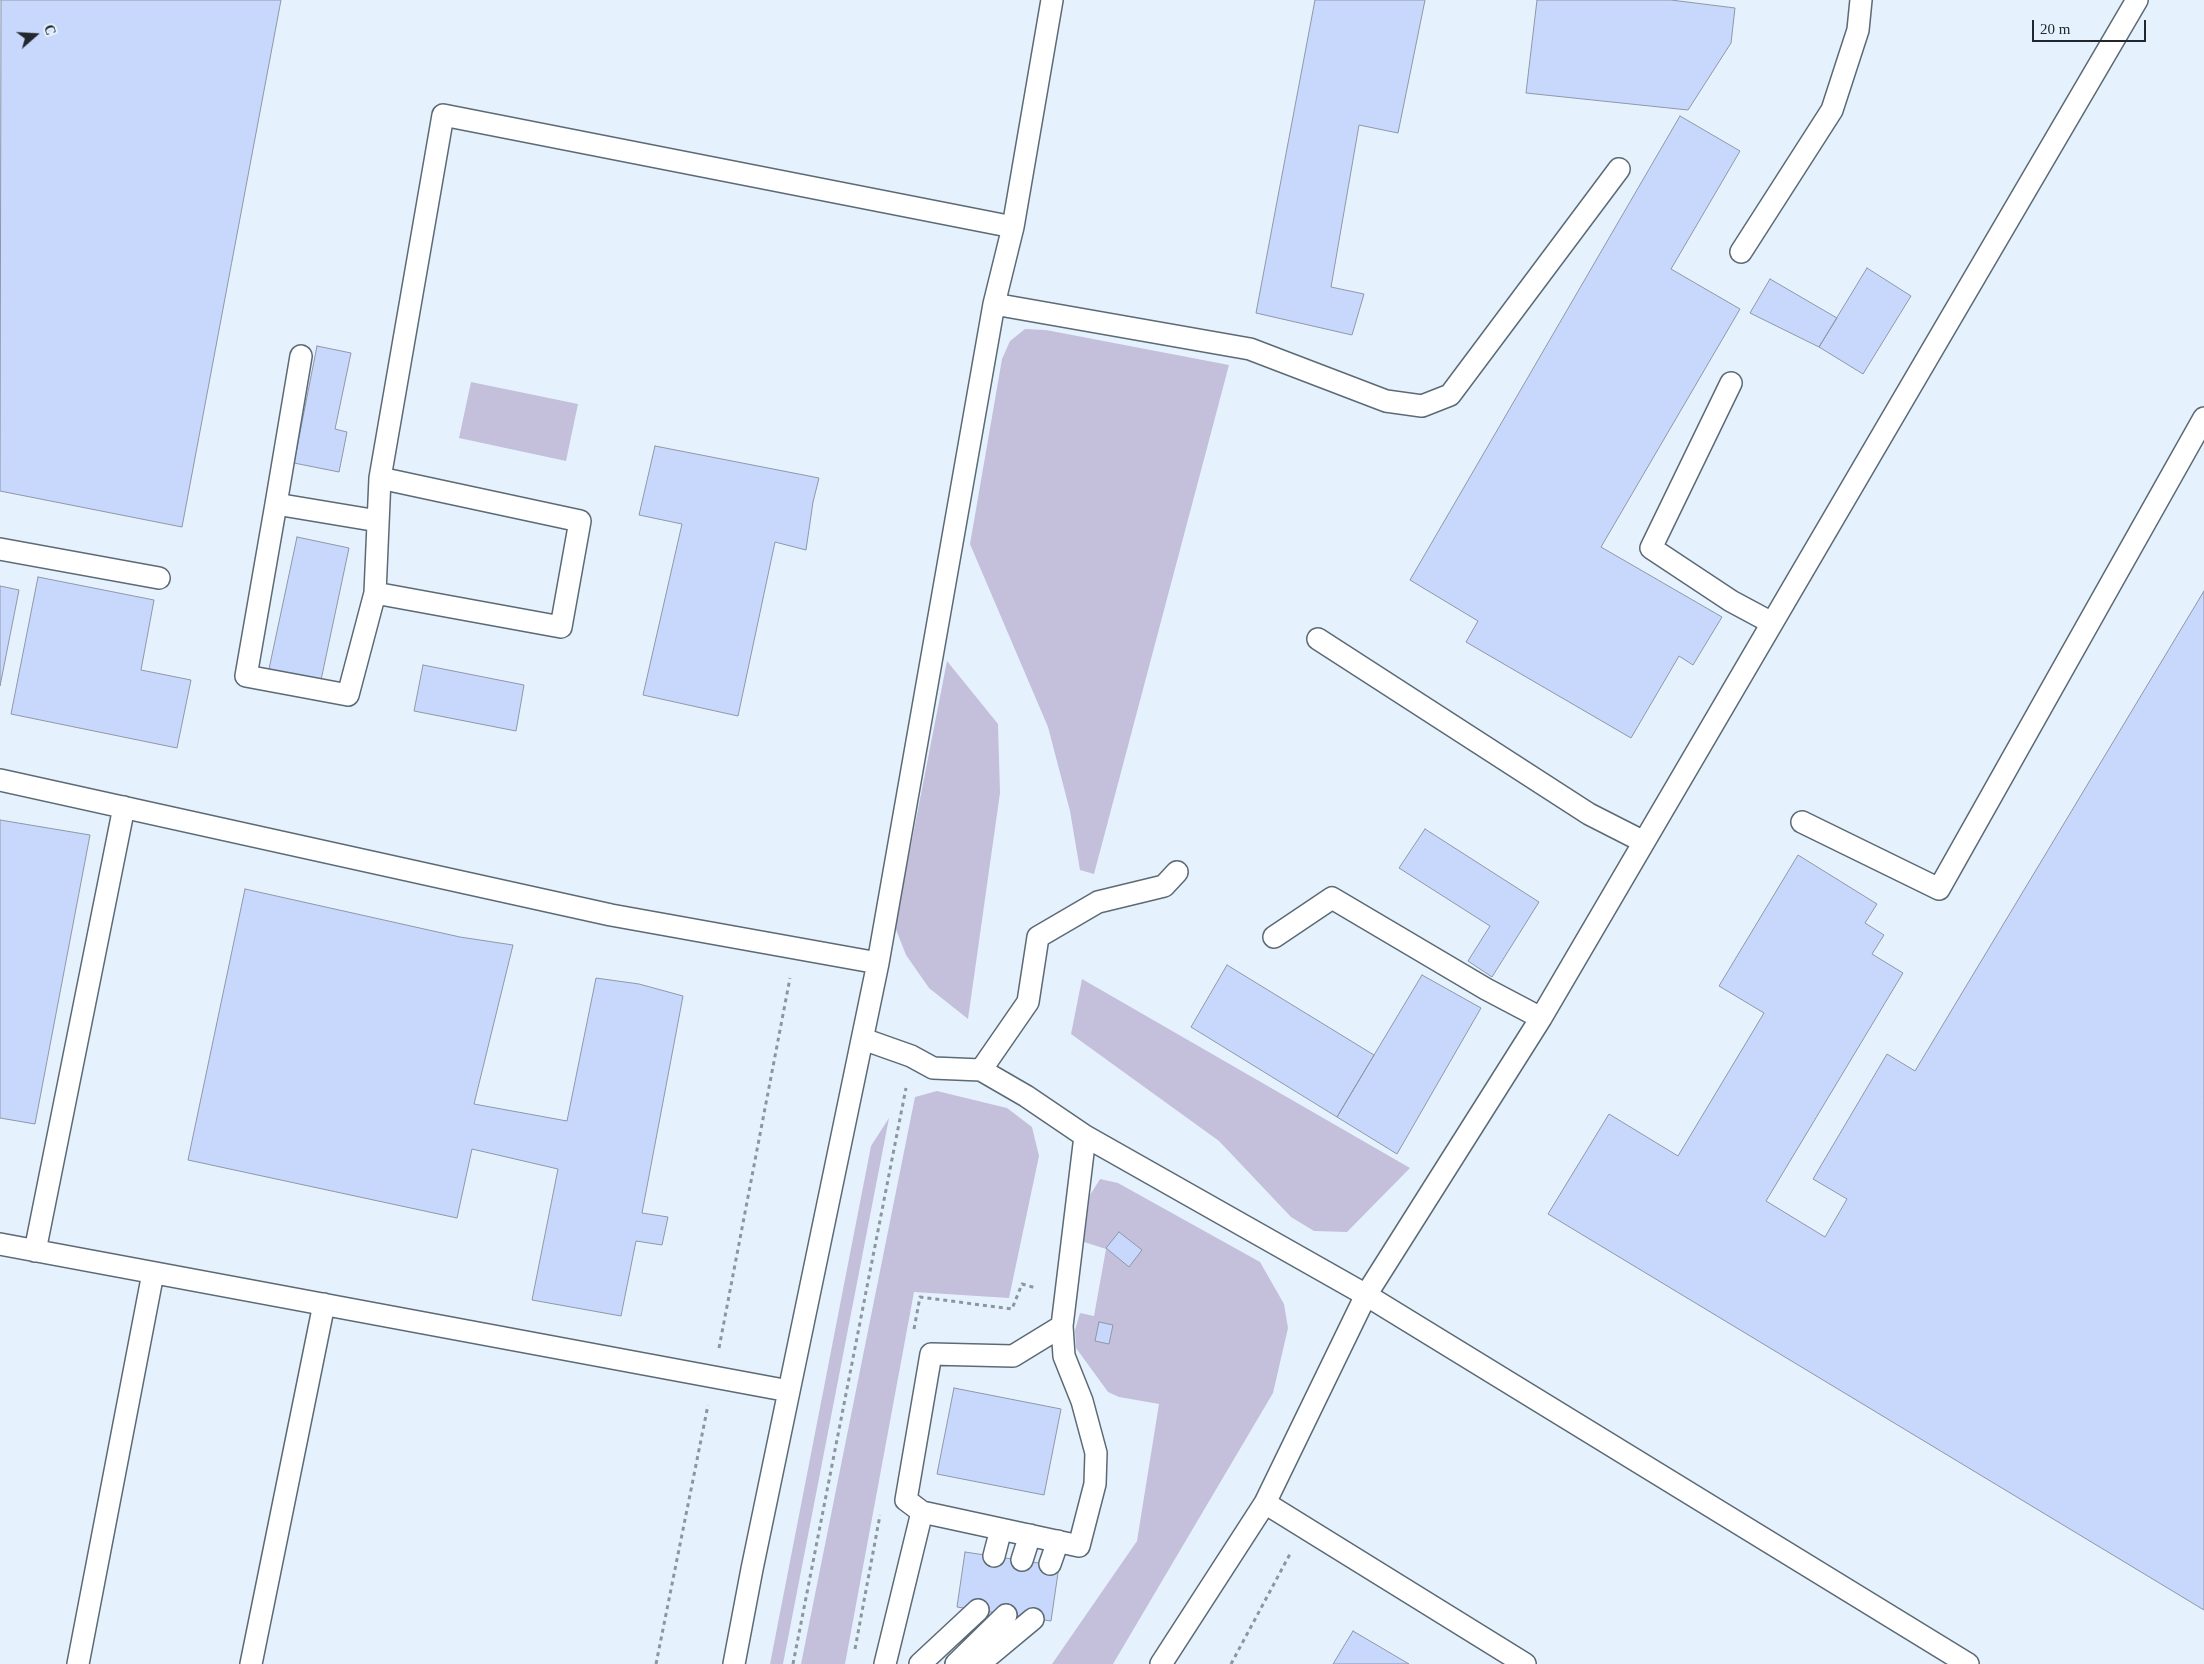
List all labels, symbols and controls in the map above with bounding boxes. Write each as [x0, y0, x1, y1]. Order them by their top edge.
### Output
north arrow [10, 10, 60, 60]
scale bar [2034, 10, 2148, 42]
text: 20 m [2040, 21, 2070, 37]
text: С [41, 23, 58, 37]

